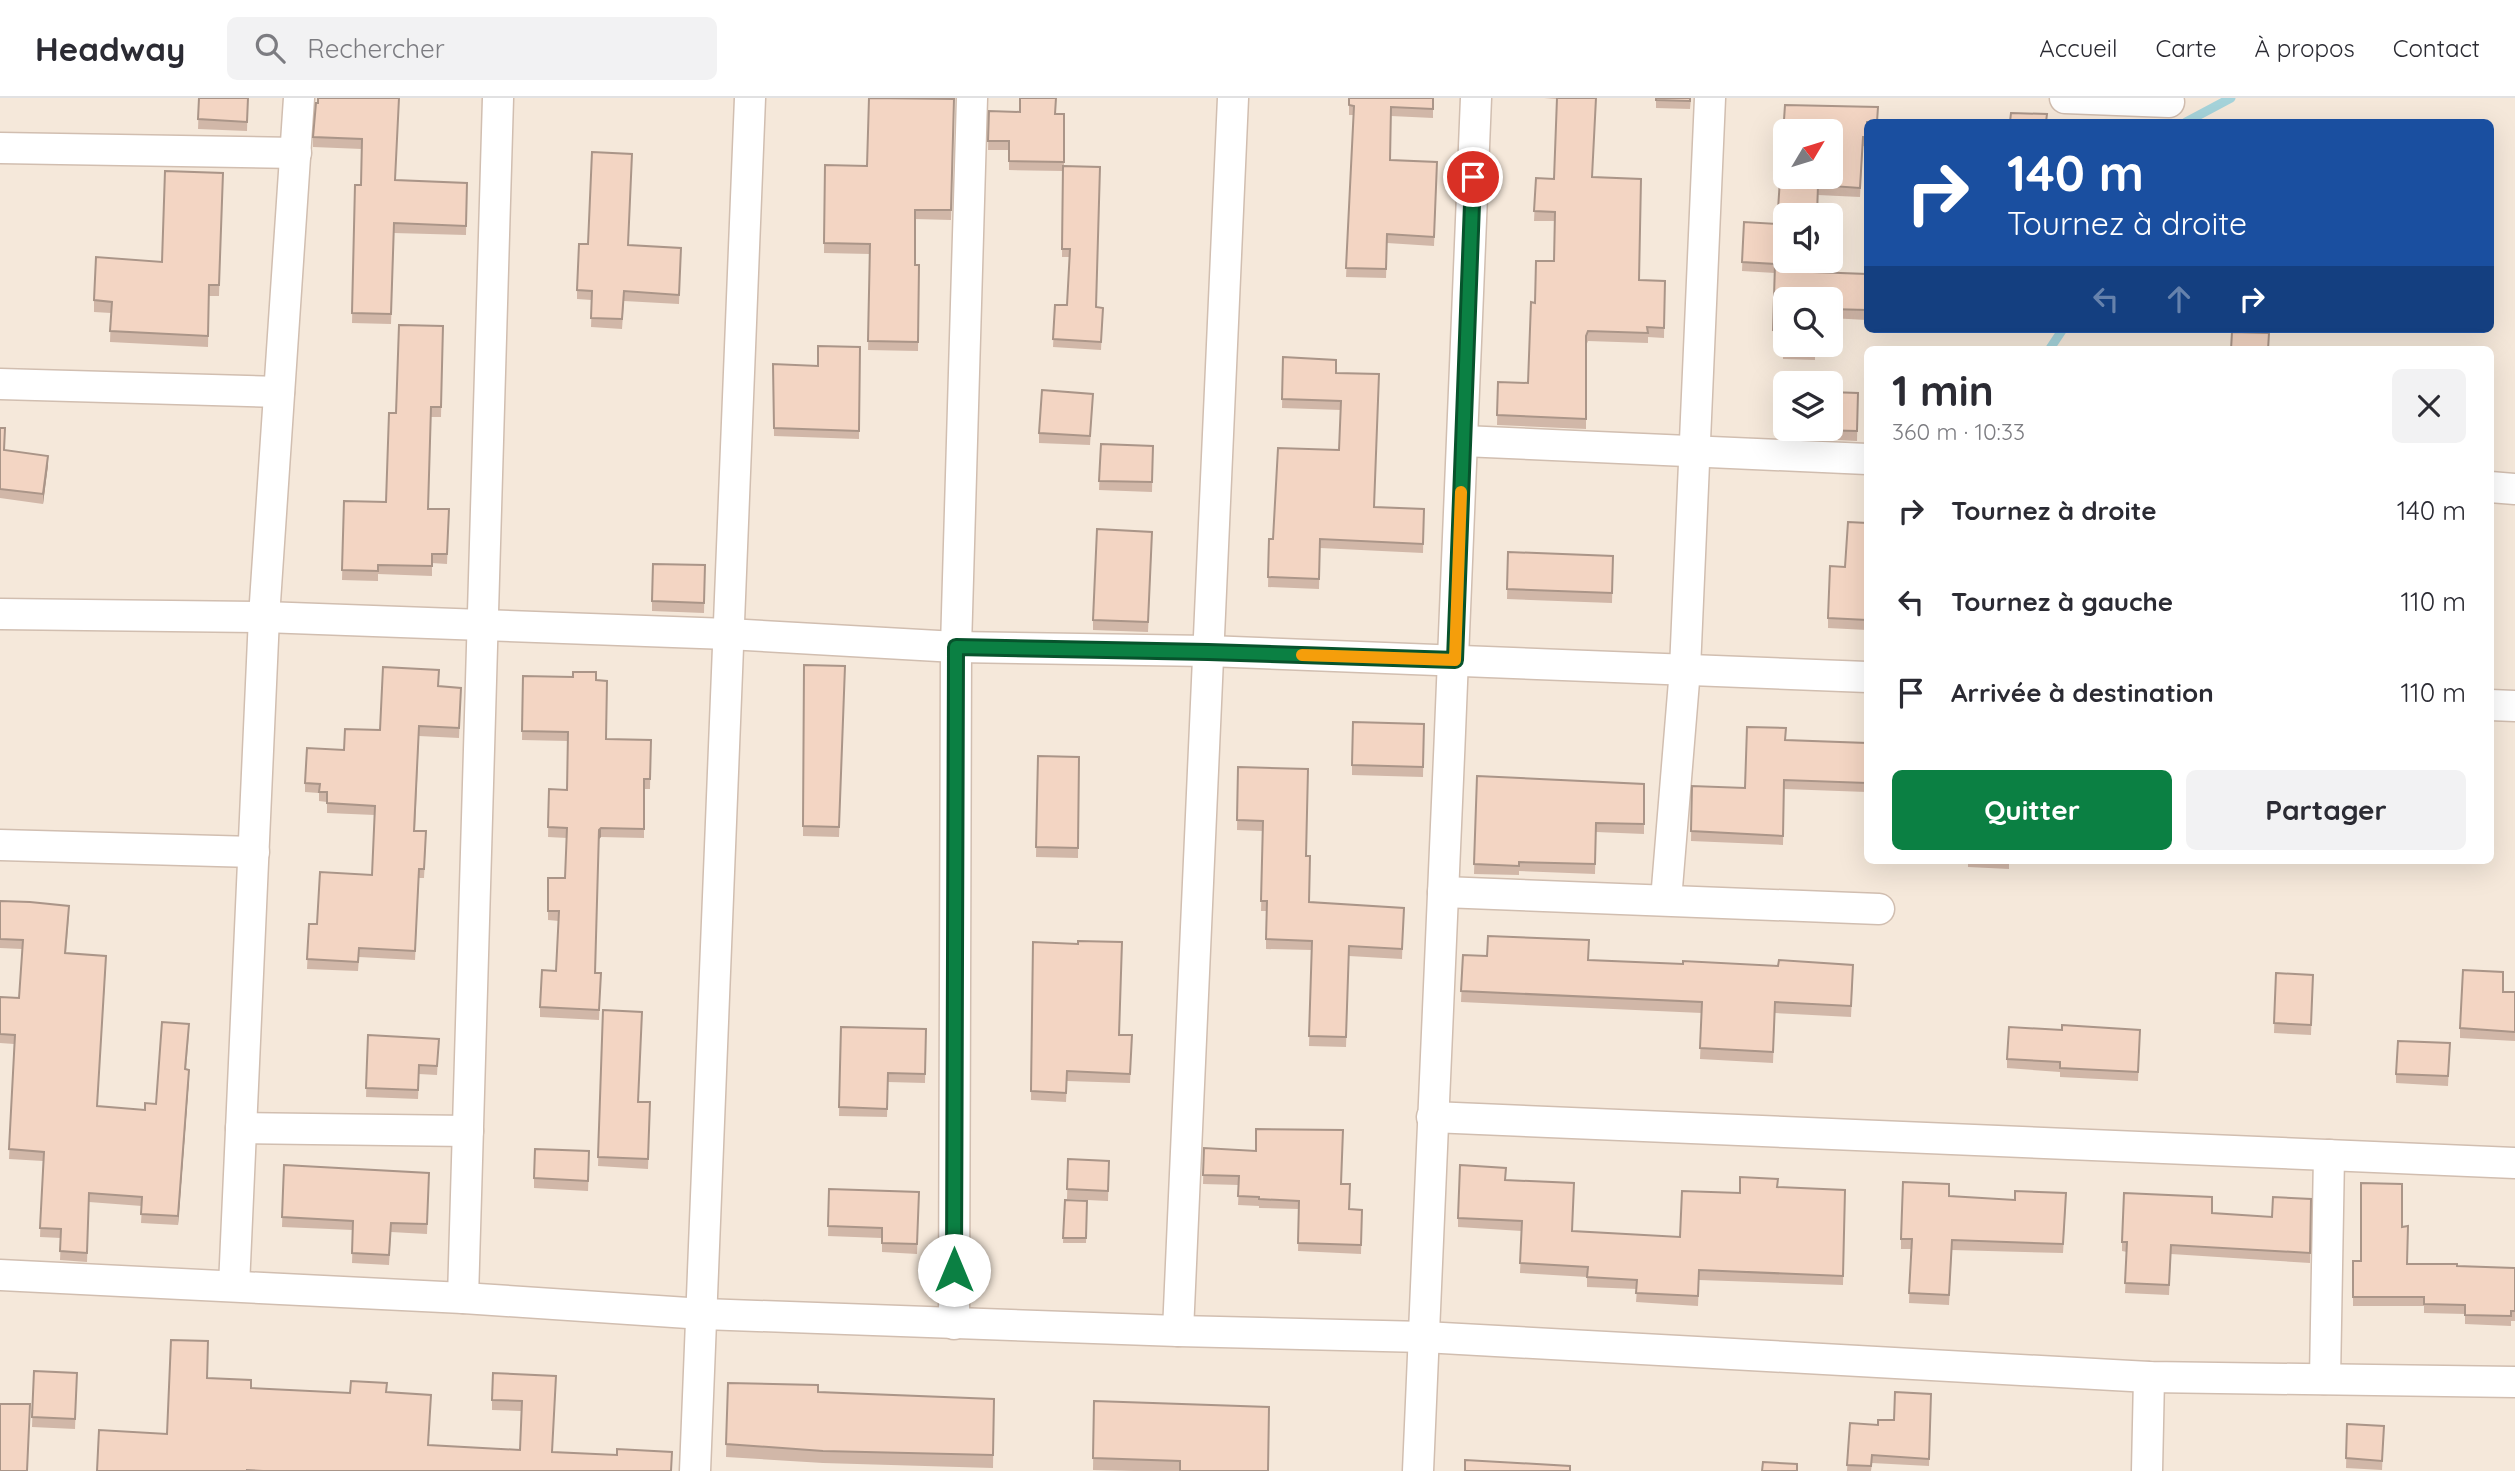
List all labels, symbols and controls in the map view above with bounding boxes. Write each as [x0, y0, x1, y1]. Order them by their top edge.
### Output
search box [227, 17, 717, 80]
text: Headway [35, 28, 185, 69]
icon: search [251, 29, 289, 67]
text: Rechercher [307, 32, 445, 65]
text: Accueil [2039, 33, 2118, 63]
text: Carte [2156, 33, 2217, 63]
text: À propos [2255, 33, 2355, 63]
text: Contact [2393, 33, 2480, 63]
north arrow [1773, 119, 1843, 189]
map controls [1773, 119, 1843, 441]
text: 140 m [2007, 142, 2144, 203]
pin [1443, 147, 1503, 207]
icon: right [1892, 147, 1983, 238]
icon: arrive [1454, 158, 1492, 196]
button: sound [1773, 203, 1843, 273]
text: Tournez à droite [2007, 203, 2247, 243]
icon: left [2087, 280, 2125, 318]
icon: ahead [2160, 280, 2198, 318]
icon: right [2233, 280, 2271, 318]
button: search [1773, 287, 1843, 357]
text: 1 min [1892, 364, 1994, 417]
button: close [2392, 369, 2466, 443]
button: layers [1773, 371, 1843, 441]
text: 360 m · 10:33 [1892, 417, 2025, 446]
icon: right [1892, 492, 1930, 530]
text: Tournez à droite [1951, 494, 2156, 527]
text: 140 m [2397, 494, 2466, 527]
icon: left [1892, 583, 1930, 621]
text: Tournez à gauche [1951, 585, 2173, 618]
text: 110 m [2400, 585, 2466, 618]
icon: arrive [1892, 674, 1930, 712]
text: Arrivée à destination [1951, 676, 2214, 709]
text: 110 m [2400, 676, 2466, 709]
button: Quitter [1892, 770, 2172, 850]
button: Partager [2186, 770, 2466, 850]
position arrow [917, 1233, 991, 1307]

